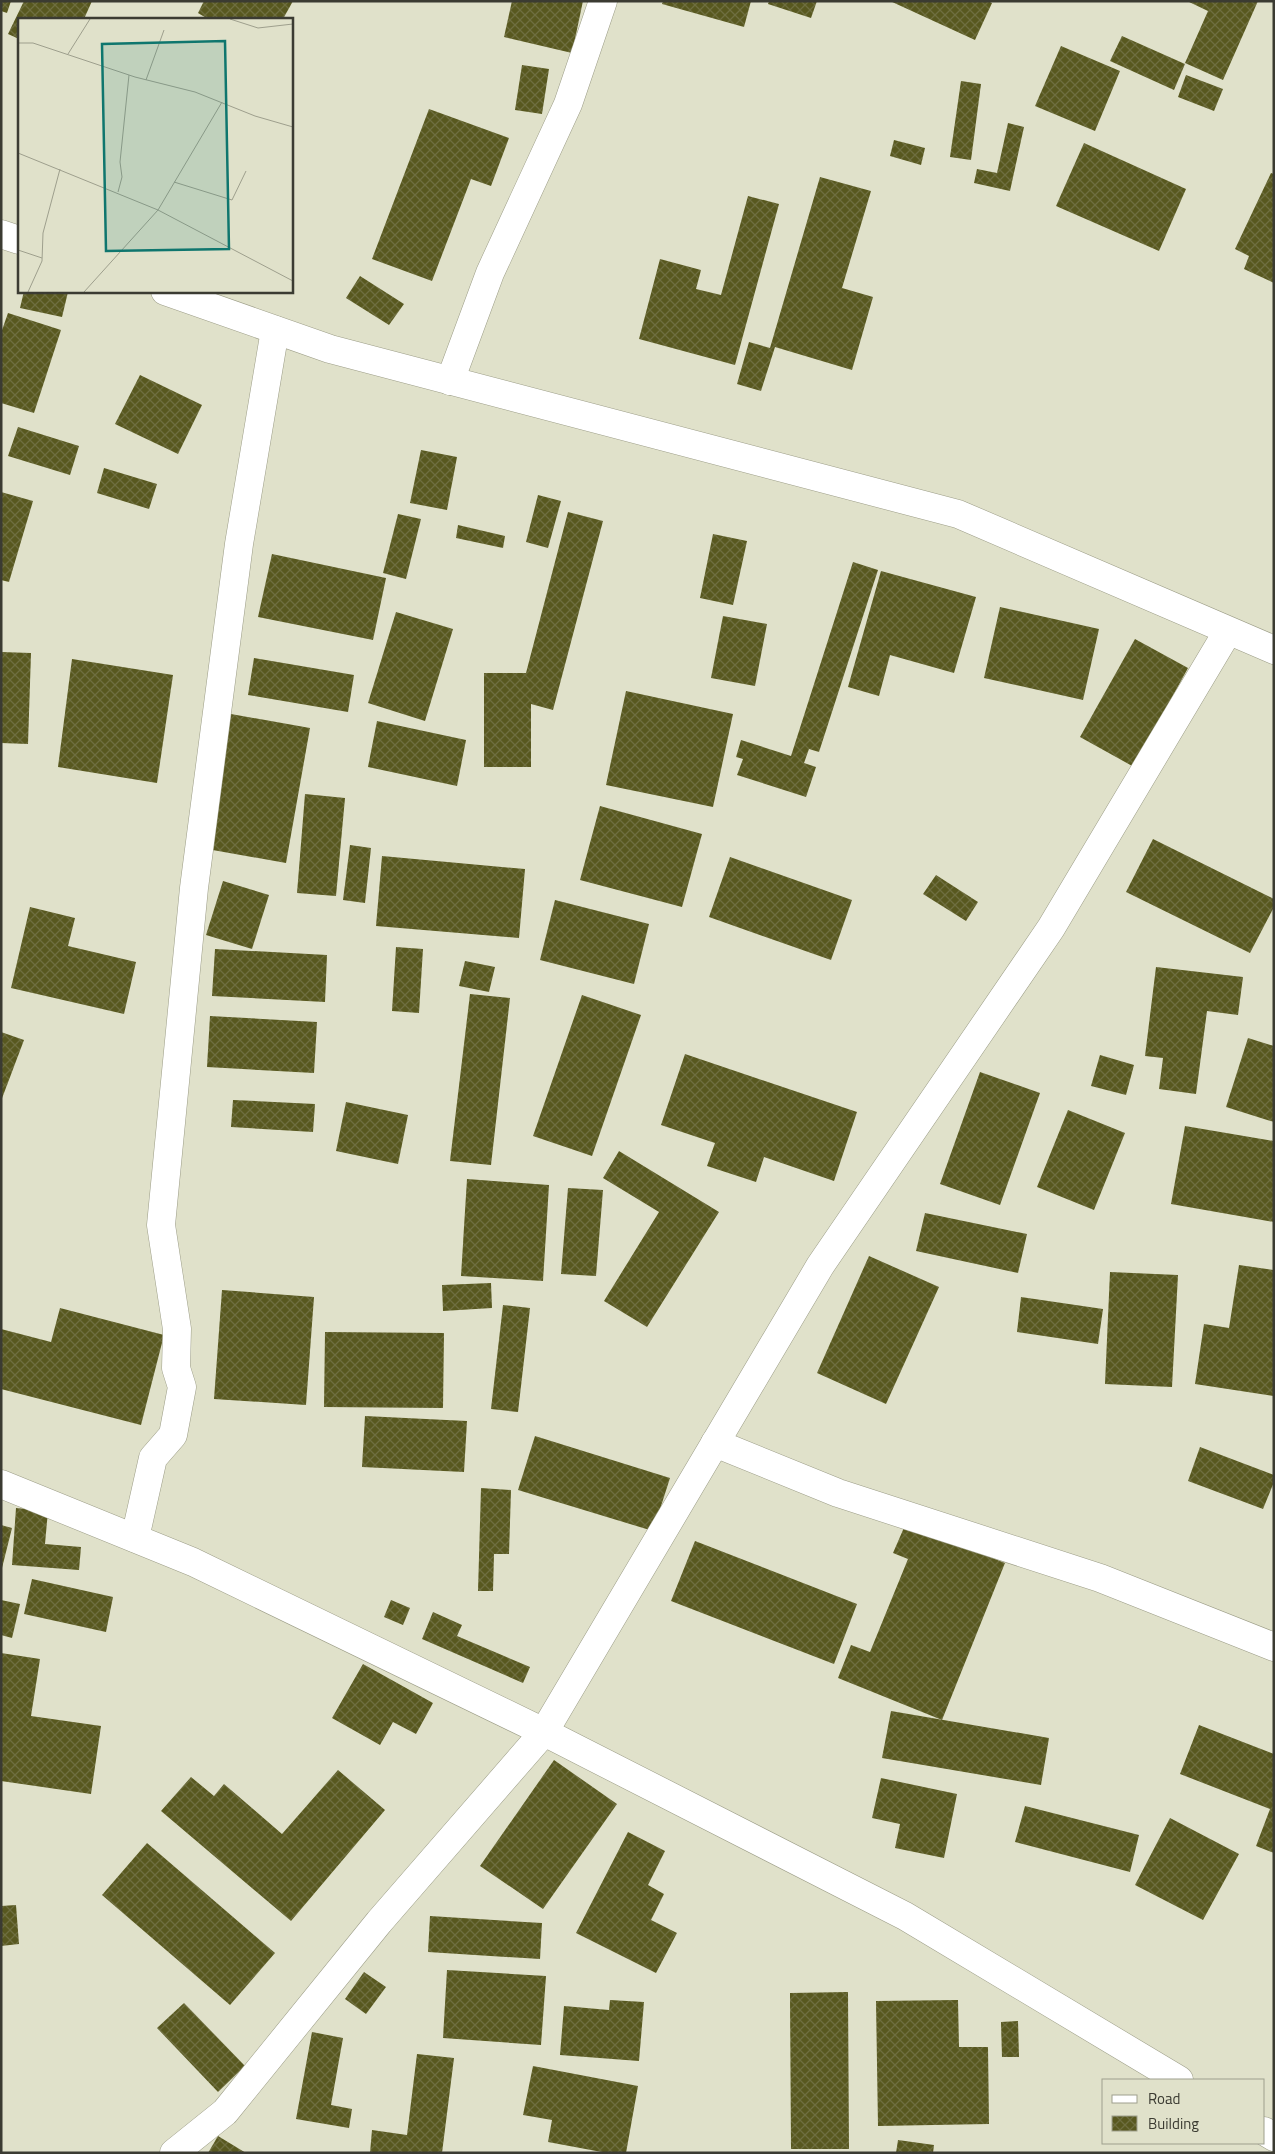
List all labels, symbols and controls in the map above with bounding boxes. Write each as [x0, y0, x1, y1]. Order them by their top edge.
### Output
inset map [18, 18, 292, 292]
legend [1102, 2079, 1265, 2144]
text: Road [1148, 2087, 1180, 2110]
text: Building [1148, 2112, 1199, 2135]

